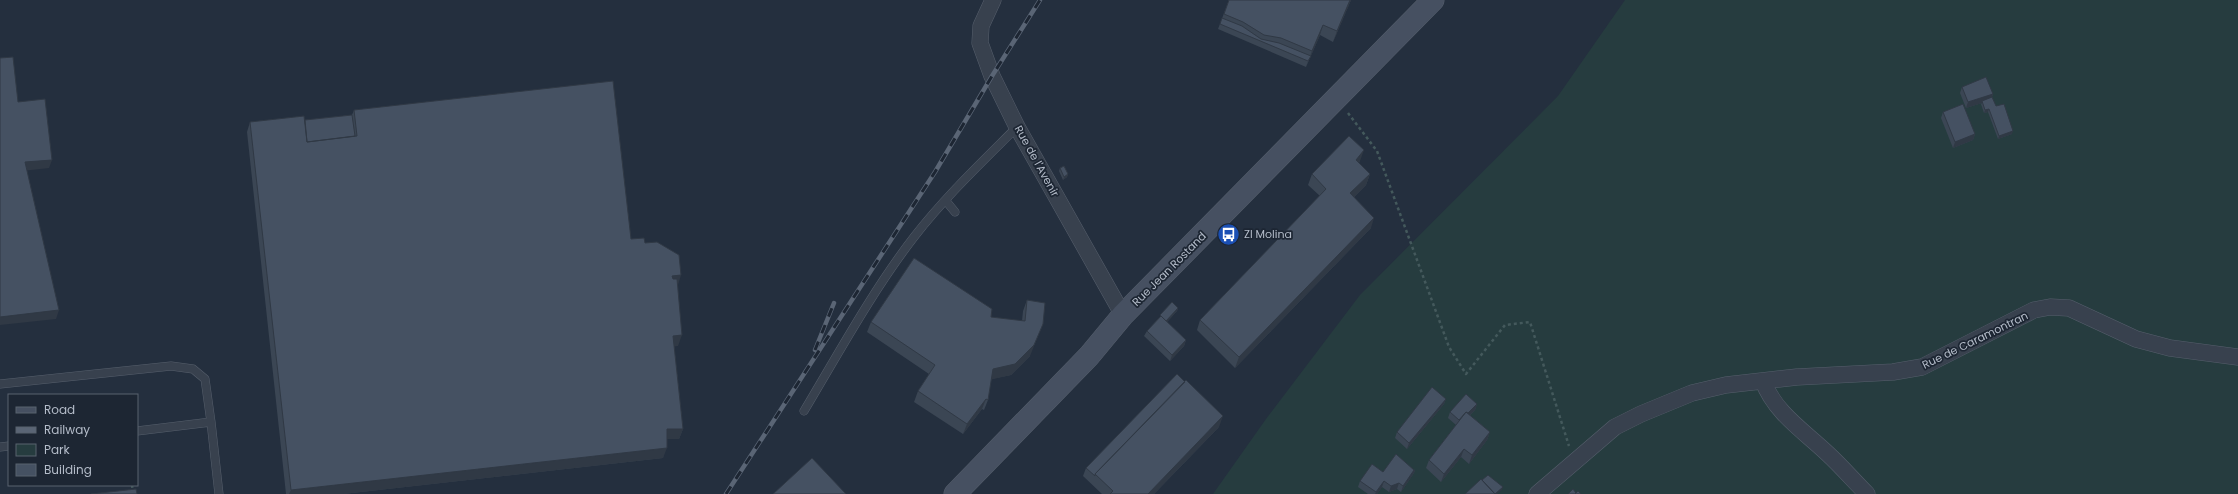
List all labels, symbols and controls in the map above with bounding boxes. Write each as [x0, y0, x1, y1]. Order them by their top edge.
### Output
street label: Rue de l'Avenir [1011, 122, 1063, 200]
bus stop icon: ZI Molina [1215, 221, 1241, 247]
place label: ZI Molina [1244, 226, 1292, 242]
street label: Rue Jean Rostand [1128, 228, 1210, 310]
street label: Rue de Caramontran [1919, 307, 2031, 373]
legend [8, 394, 138, 486]
text: Road [44, 401, 75, 418]
text: Railway [44, 421, 90, 438]
text: Park [44, 441, 71, 458]
text: Building [44, 461, 92, 478]

